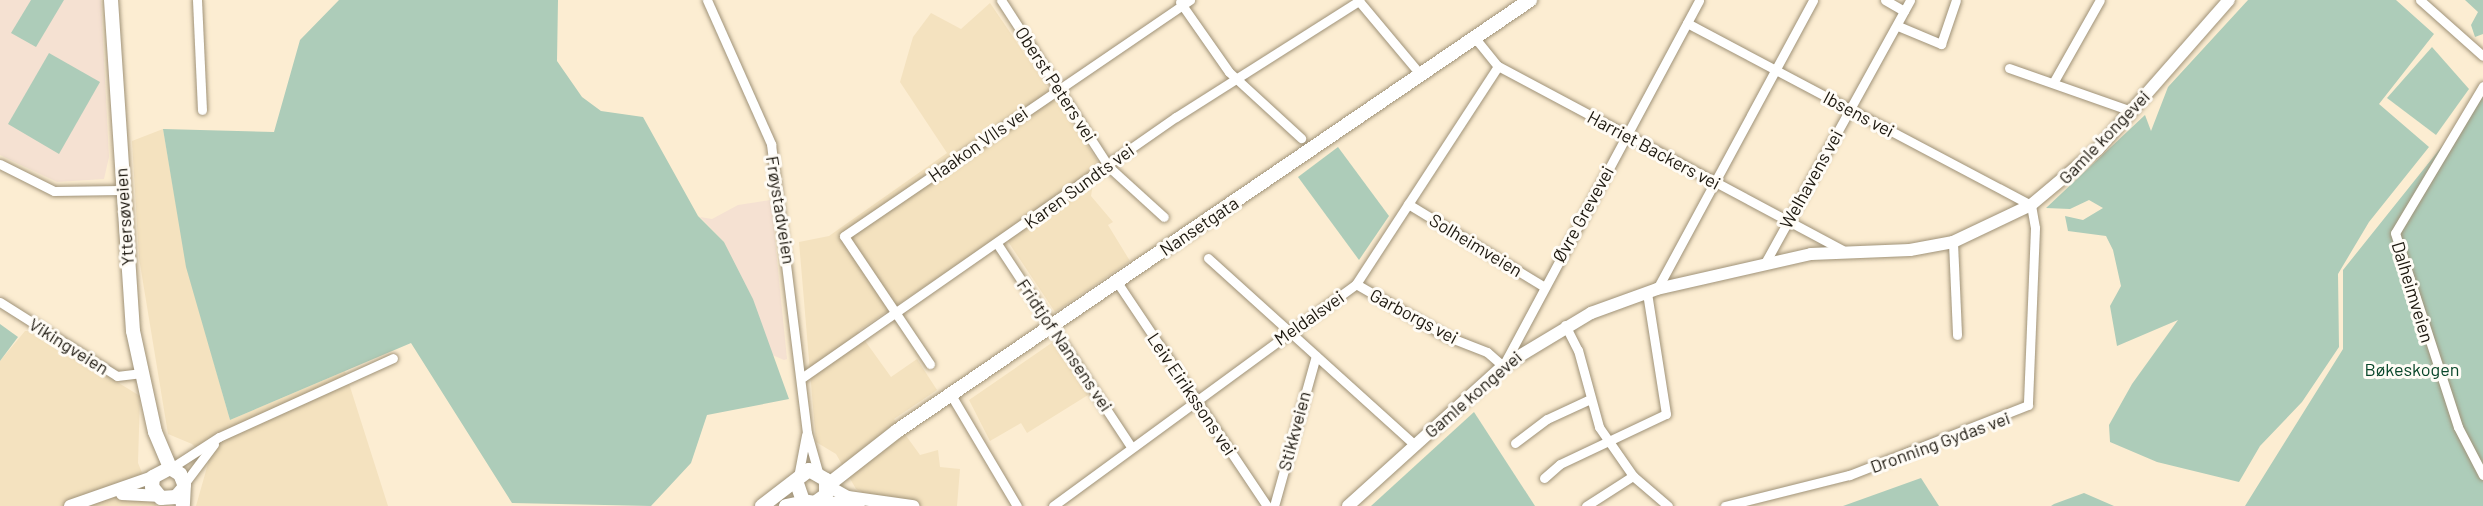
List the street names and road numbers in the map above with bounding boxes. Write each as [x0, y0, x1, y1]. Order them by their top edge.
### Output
street label: Oberst Peters vei [1011, 22, 1101, 146]
street label: Ibsens vei [1820, 86, 1898, 142]
street label: Gamle kongevei [2054, 86, 2154, 188]
street label: Haakon VIIs vei [924, 102, 1032, 186]
street label: Harriet Backers vei [1584, 106, 1724, 194]
street label: Welhavens vei [1775, 126, 1847, 232]
street label: Karen Sundts vei [1020, 139, 1138, 233]
street label: Frøystadveien [762, 154, 800, 266]
street label: Øvre Grevevei [1548, 162, 1618, 266]
street label: Yttersøveien [110, 167, 138, 267]
street label: Nansetgata [1156, 192, 1242, 260]
street label: Solheimveien [1426, 209, 1526, 281]
street label: Dalheimveien [2387, 239, 2439, 345]
street label: Fridtjof Nansens vei [1013, 275, 1117, 415]
street label: Garborgs vei [1366, 284, 1462, 348]
street label: Meldalsvei [1270, 286, 1348, 350]
street label: Vikingveien [25, 313, 113, 379]
street label: Leiv Eirikssons vei [1143, 329, 1241, 459]
street label: Gamle kongevei [1420, 346, 1526, 442]
street label: Stikkveien [1273, 389, 1315, 473]
street label: Dronning Gydas vei [1867, 407, 2013, 477]

